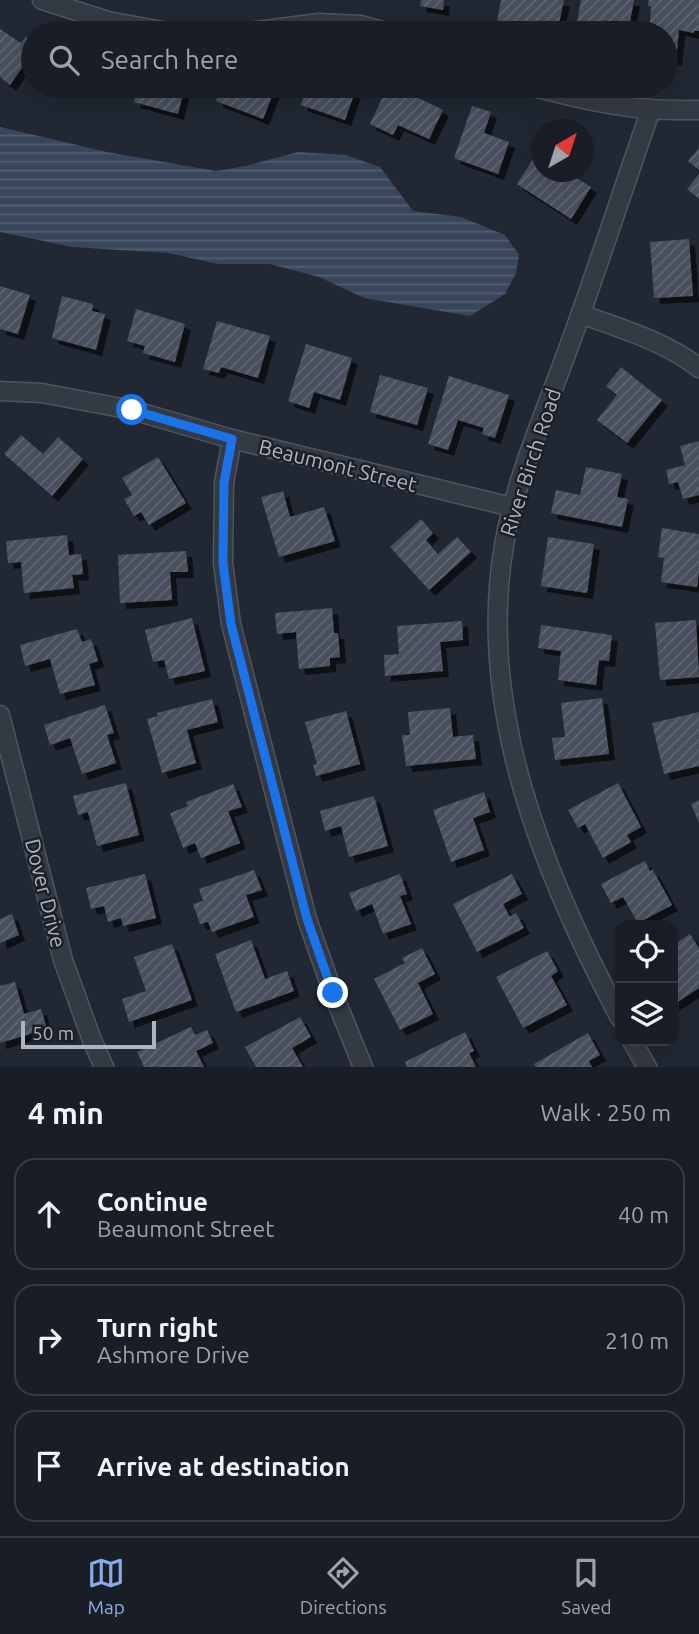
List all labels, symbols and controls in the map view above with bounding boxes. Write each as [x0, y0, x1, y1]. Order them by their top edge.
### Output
search box [21, 21, 678, 98]
icon: search [45, 41, 83, 79]
text: Search here [101, 45, 238, 74]
north arrow [531, 119, 594, 182]
street label: River Birch Road [495, 385, 565, 539]
route start [116, 394, 147, 425]
street label: Beaumont Street [257, 434, 419, 496]
street label: Dover Drive [21, 836, 71, 950]
map controls [615, 920, 678, 1046]
button: locate [615, 920, 678, 983]
route end [317, 977, 348, 1008]
button: layers [615, 983, 678, 1046]
scale bar [21, 1018, 156, 1050]
text: 50 m [32, 1022, 74, 1044]
text: 4 min [28, 1096, 104, 1130]
text: Walk · 250 m [540, 1100, 671, 1125]
text: Continue [97, 1187, 208, 1216]
icon: ahead [30, 1195, 68, 1233]
text: 40 m [618, 1202, 669, 1227]
text: Beaumont Street [97, 1216, 274, 1241]
text: Turn right [97, 1313, 218, 1342]
icon: right [30, 1321, 68, 1359]
text: 210 m [605, 1328, 669, 1353]
text: Ashmore Drive [97, 1342, 250, 1367]
icon: arrive [30, 1447, 68, 1485]
text: Arrive at destination [97, 1452, 350, 1481]
tab: Map [87, 1554, 125, 1618]
tab: Directions [300, 1554, 387, 1618]
tab: Saved [561, 1554, 612, 1618]

